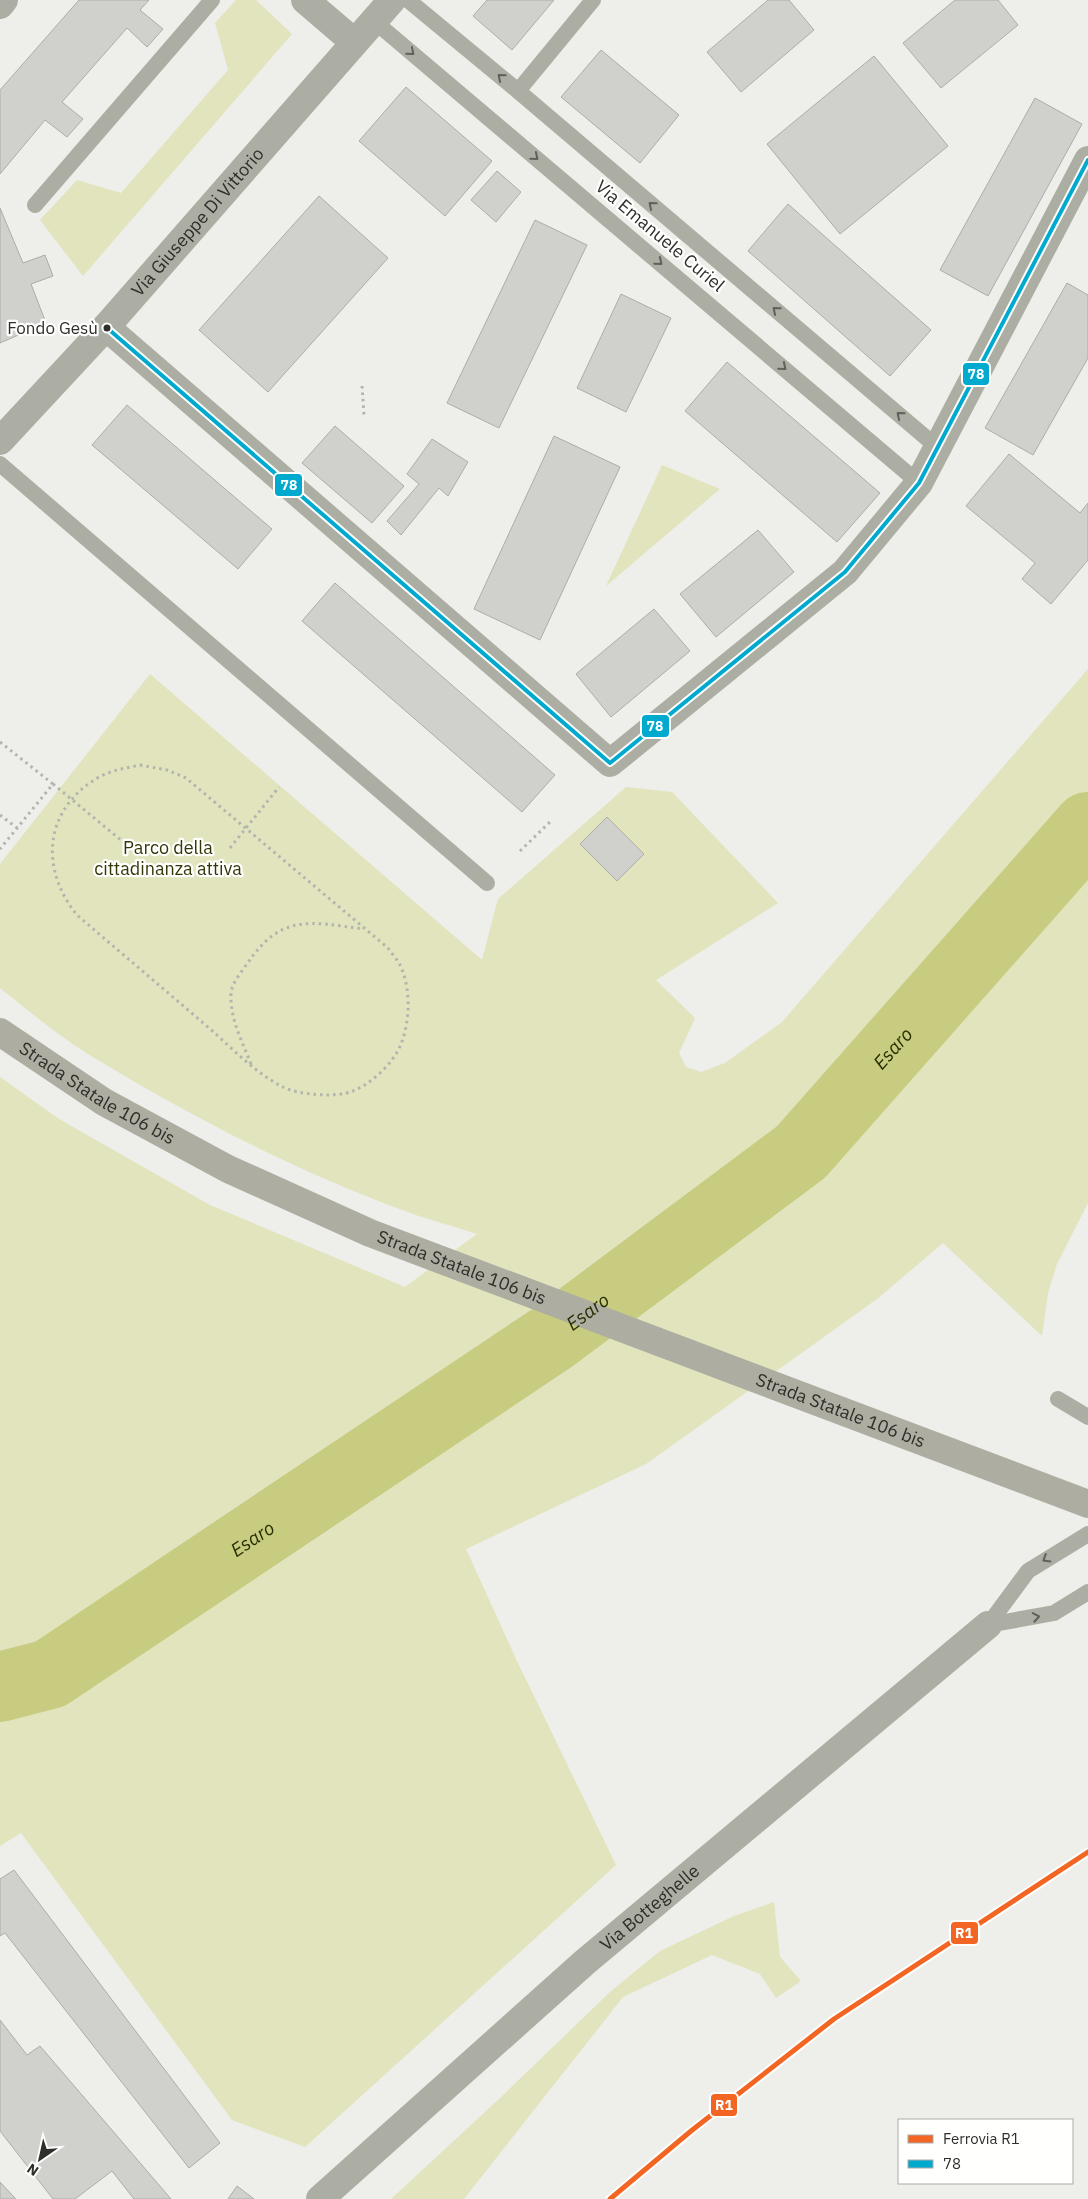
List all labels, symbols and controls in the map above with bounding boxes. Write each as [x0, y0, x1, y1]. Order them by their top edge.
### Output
one-way arrow [405, 47, 414, 55]
one-way arrow [498, 74, 507, 83]
street label: Via Giuseppe Di Vittorio [126, 143, 269, 301]
one-way arrow [529, 152, 538, 160]
street label: Via Emanuele Curiel [591, 175, 730, 296]
one-way arrow [649, 202, 658, 210]
one-way arrow [654, 257, 663, 266]
one-way arrow [772, 307, 781, 316]
place label: Fondo Gesù [7, 317, 98, 339]
marker: Fondo Gesù [102, 323, 112, 333]
one-way arrow [777, 362, 786, 370]
line badge: 78 [962, 362, 990, 386]
text: 78 [968, 365, 984, 383]
one-way arrow [896, 412, 905, 421]
line badge: 78 [274, 473, 303, 497]
text: 78 [281, 476, 297, 494]
line badge: 78 [641, 714, 670, 738]
text: 78 [647, 717, 663, 735]
park label: Parco della cittadinanza attiva [94, 836, 242, 880]
water label: Esaro [868, 1022, 918, 1074]
street label: Strada Statale 106 bis [15, 1036, 179, 1149]
street label: Strada Statale 106 bis [374, 1225, 550, 1310]
water label: Esaro [561, 1288, 614, 1336]
street label: Strada Statale 106 bis [753, 1368, 929, 1453]
water label: Esaro [226, 1515, 279, 1562]
one-way arrow [1043, 1553, 1052, 1563]
one-way arrow [1031, 1612, 1040, 1622]
street label: Via Botteghelle [595, 1859, 704, 1956]
line badge: R1 [950, 1921, 979, 1945]
text: R1 [955, 1924, 974, 1942]
line badge: R1 [710, 2093, 738, 2117]
text: R1 [715, 2096, 734, 2114]
legend [898, 2119, 1073, 2184]
text: Ferrovia R1 [943, 2129, 1020, 2148]
north arrow [15, 2134, 65, 2184]
text: 78 [943, 2154, 961, 2173]
text: N [23, 2159, 42, 2180]

